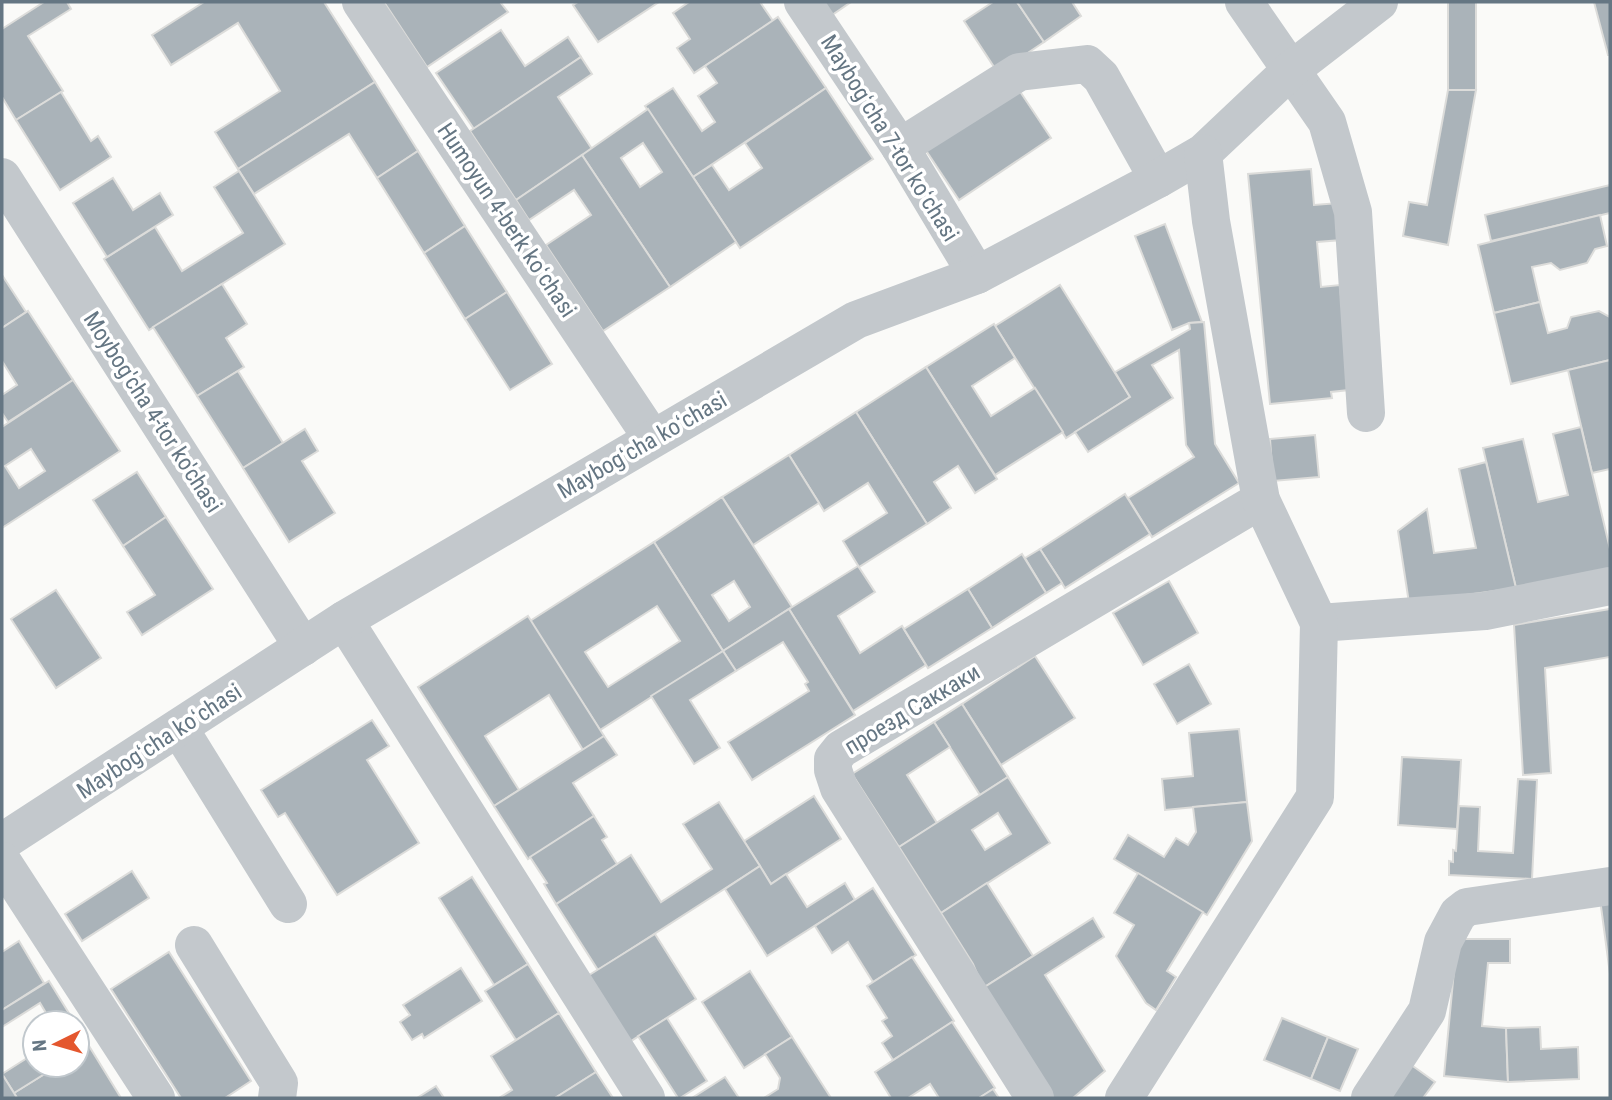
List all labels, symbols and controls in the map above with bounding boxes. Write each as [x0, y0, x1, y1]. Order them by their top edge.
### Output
street label: Maybogʻcha 7-tor koʻchasi [815, 30, 964, 246]
street label: Humoyun 4-berk koʻchasi [431, 118, 582, 323]
street label: Moybog'cha 4-tor ko'chasi [78, 307, 228, 518]
street label: Maybogʻcha koʻchasi [553, 386, 732, 505]
street label: проезд Саккаки [840, 658, 985, 760]
street label: Maybogʻcha koʻchasi [72, 678, 247, 805]
north arrow [21, 1009, 91, 1079]
text: N [28, 1039, 52, 1052]

